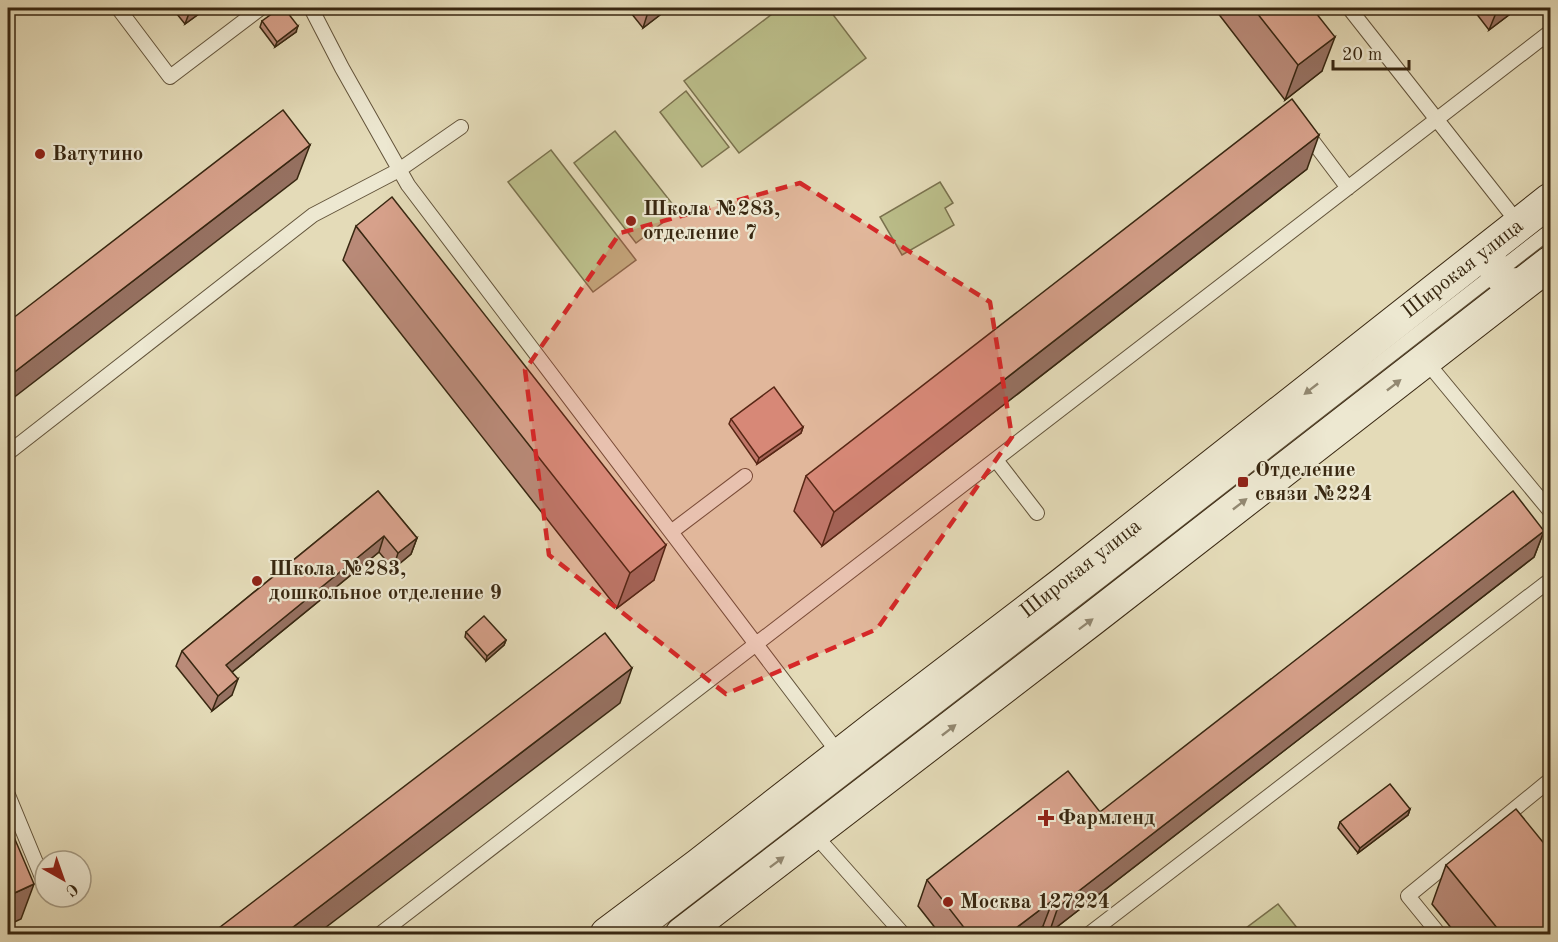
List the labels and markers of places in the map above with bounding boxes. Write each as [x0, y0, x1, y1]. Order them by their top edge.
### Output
place label: Ватутино [52, 144, 143, 165]
marker: Ватутино [33, 147, 47, 161]
place label: Школа №283, отделение 7 [643, 199, 780, 244]
marker: Школа №283, отделение 7 [624, 214, 638, 228]
place label: Отделение связи №224 [1255, 460, 1373, 505]
marker: Отделение связи №224 [1236, 475, 1250, 489]
place label: Школа №283, дошкольное отделение 9 [269, 559, 502, 604]
marker: Школа №283, дошкольное отделение 9 [250, 574, 264, 588]
place label: Фармленд [1058, 808, 1155, 829]
marker: Фармленд [1039, 811, 1053, 825]
place label: Москва 127224 [960, 892, 1110, 913]
marker: Москва 127224 [941, 895, 955, 909]

